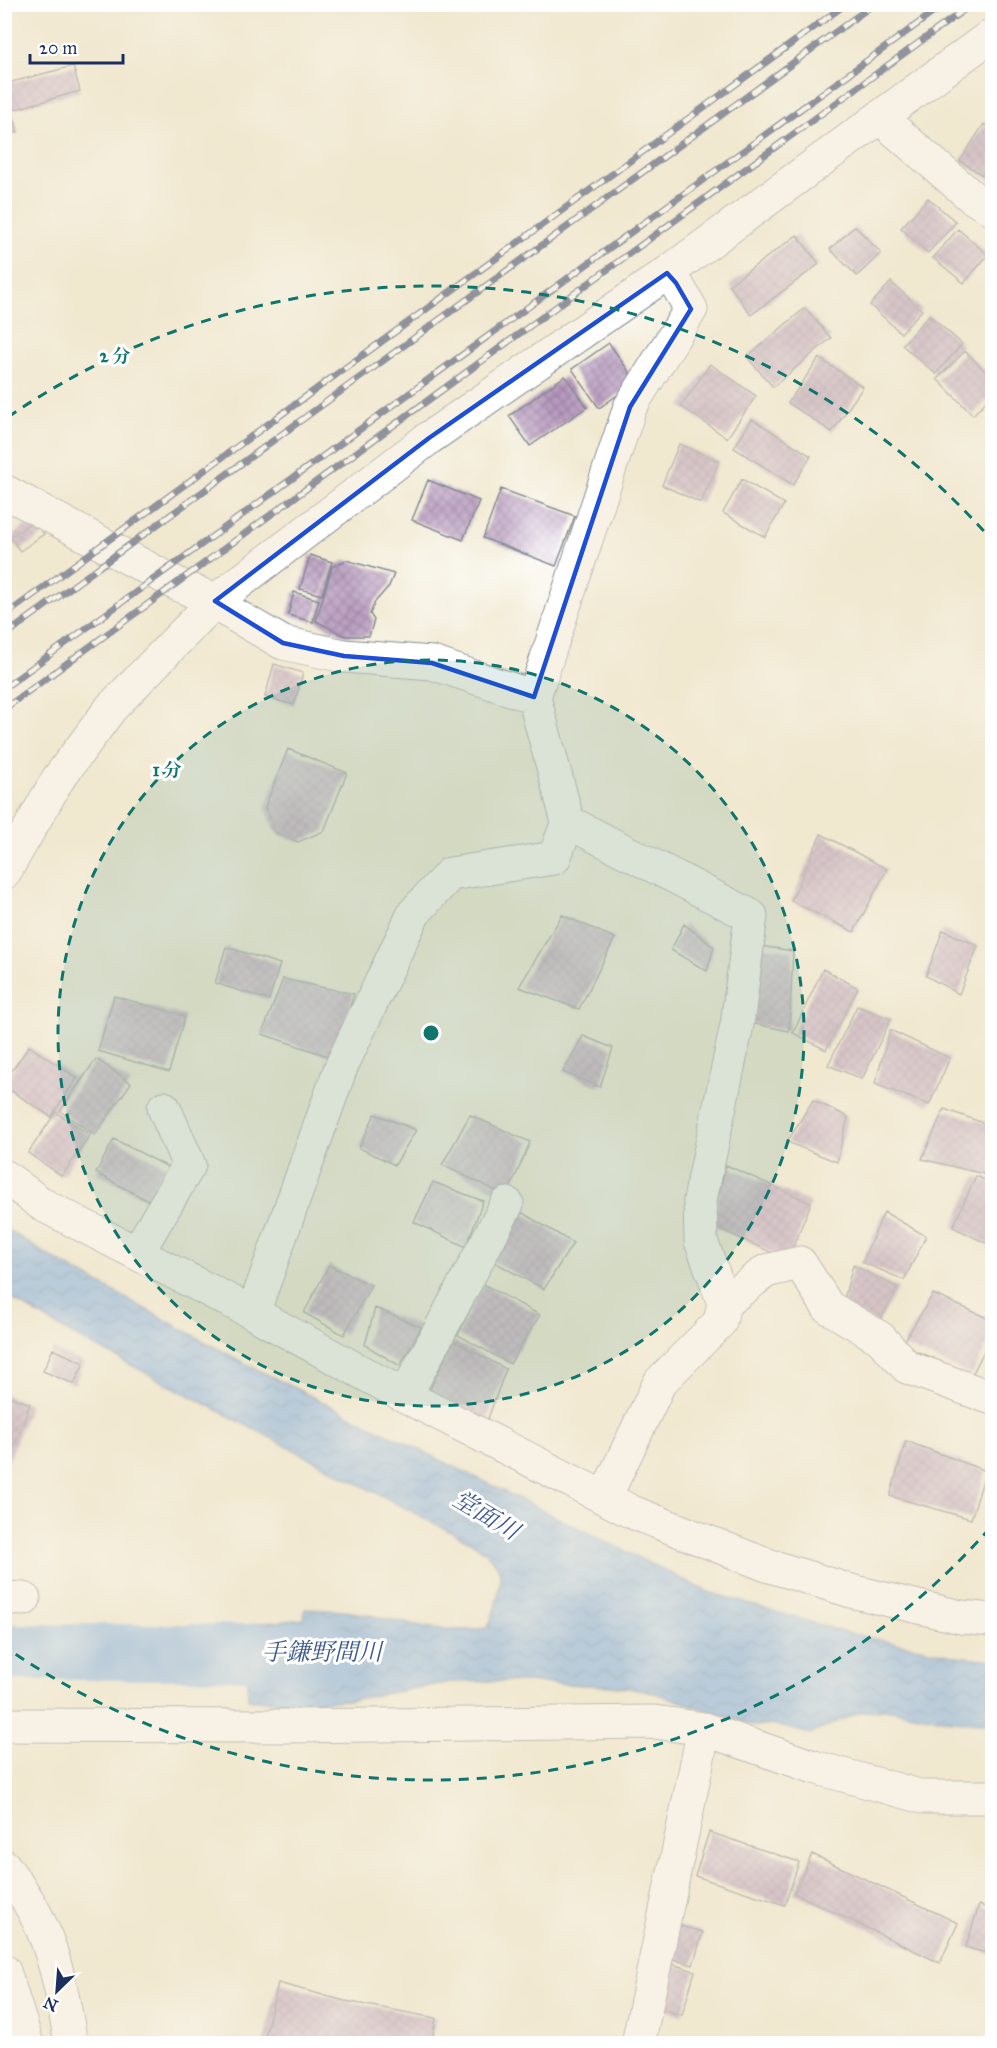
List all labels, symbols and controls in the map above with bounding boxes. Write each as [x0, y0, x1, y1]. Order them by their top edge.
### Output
scale bar [30, 27, 123, 65]
text: 20 m [39, 37, 77, 59]
text: 2 分 [100, 345, 130, 367]
text: 1 分 [153, 759, 182, 781]
centre of rings [421, 1023, 441, 1043]
water label: 堂面川 [447, 1484, 527, 1548]
water label: 手鎌野間川 [262, 1637, 385, 1667]
north arrow [27, 1961, 87, 2021]
text: N [40, 1992, 61, 2016]

